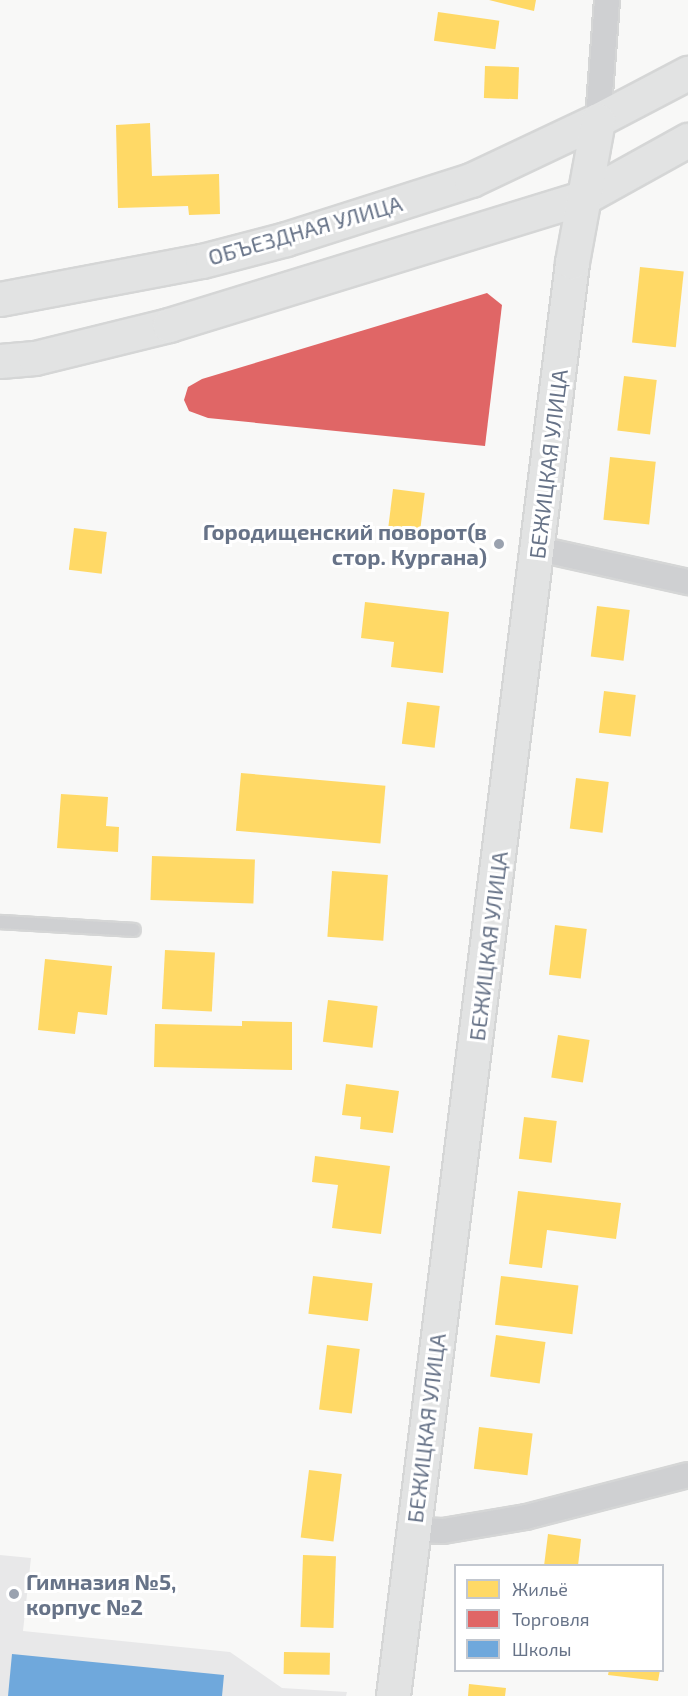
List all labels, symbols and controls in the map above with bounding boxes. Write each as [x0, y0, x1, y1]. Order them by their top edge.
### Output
street label: ОБЪЕЗДНАЯ УЛИЦА [205, 190, 405, 270]
street label: БЕЖИЦКАЯ УЛИЦА [523, 368, 573, 560]
place label: Городищенский поворот(в стор. Кургана) [203, 518, 487, 570]
marker: Городищенский поворот(в стор. Кургана) [492, 537, 506, 551]
street label: БЕЖИЦКАЯ УЛИЦА [463, 850, 513, 1042]
street label: БЕЖИЦКАЯ УЛИЦА [401, 1332, 451, 1524]
legend [454, 1564, 664, 1672]
place label: Гимназия №5, корпус №2 [26, 1568, 176, 1620]
text: Жильё [512, 1578, 568, 1600]
marker: Гимназия №5, корпус №2 [7, 1587, 21, 1601]
text: Торговля [512, 1608, 590, 1630]
text: Школы [512, 1638, 572, 1660]

